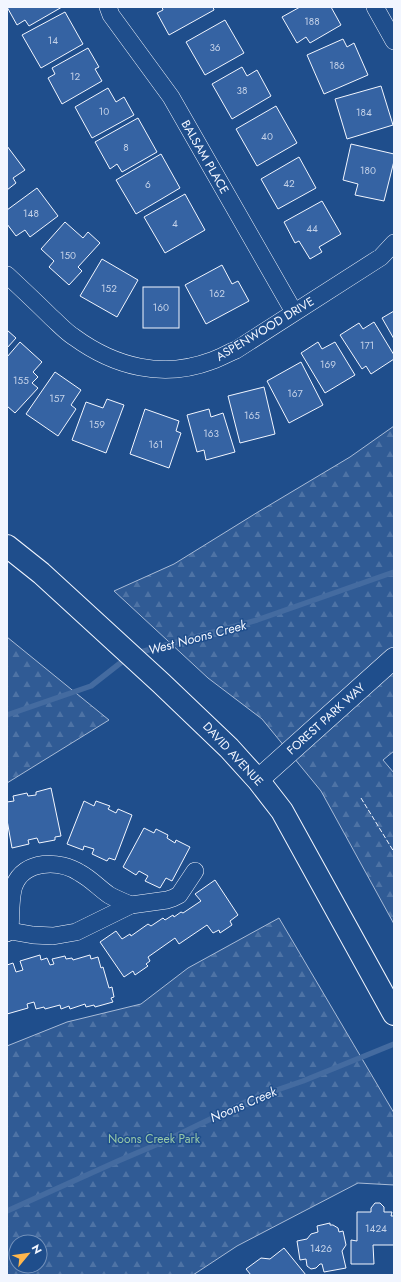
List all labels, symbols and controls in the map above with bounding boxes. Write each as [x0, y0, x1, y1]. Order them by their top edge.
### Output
house number: 188 [304, 14, 320, 29]
house number: 14 [48, 33, 58, 48]
house number: 36 [209, 40, 221, 55]
house number: 186 [329, 58, 345, 73]
house number: 12 [70, 69, 80, 84]
house number: 38 [237, 83, 247, 98]
house number: 10 [99, 104, 109, 119]
house number: 184 [356, 105, 372, 120]
street label: BALSAM PLACE [177, 117, 233, 197]
house number: 40 [261, 129, 273, 144]
house number: 8 [123, 140, 129, 155]
house number: 180 [360, 163, 376, 178]
house number: 42 [283, 176, 295, 191]
house number: 6 [145, 177, 151, 192]
house number: 148 [23, 206, 39, 221]
house number: 4 [172, 216, 178, 231]
house number: 44 [306, 221, 318, 236]
house number: 150 [60, 248, 76, 263]
house number: 152 [101, 281, 117, 296]
house number: 162 [209, 286, 225, 301]
street label: ASPENWOOD DRIVE [212, 293, 318, 365]
house number: 160 [153, 300, 169, 315]
house number: 171 [360, 338, 374, 353]
house number: 169 [320, 357, 336, 372]
house number: 155 [13, 373, 29, 388]
house number: 167 [287, 386, 304, 401]
house number: 157 [49, 391, 65, 406]
house number: 165 [244, 408, 260, 423]
house number: 159 [89, 417, 105, 432]
house number: 163 [203, 426, 219, 441]
house number: 161 [149, 437, 163, 452]
water label: West Noons Creek [146, 615, 249, 660]
street label: FOREST PARK WAY [283, 679, 369, 759]
street label: DAVID AVENUE [199, 718, 267, 790]
water label: Noons Creek [207, 1082, 280, 1127]
park label: Noons Creek Park [108, 1130, 201, 1148]
house number: 1424 [365, 1221, 387, 1236]
north arrow [8, 1234, 48, 1274]
text: N [28, 1241, 46, 1257]
house number: 1426 [310, 1241, 332, 1256]

